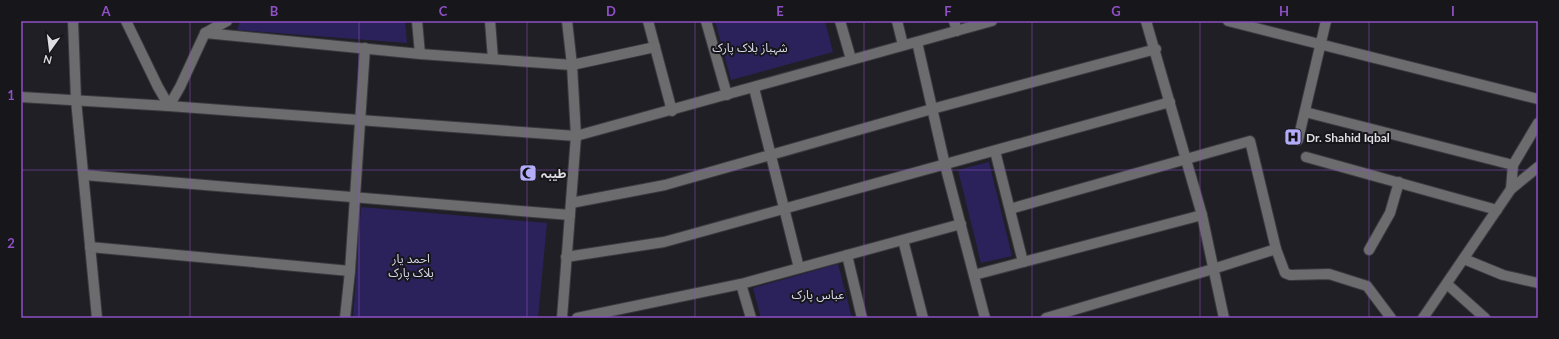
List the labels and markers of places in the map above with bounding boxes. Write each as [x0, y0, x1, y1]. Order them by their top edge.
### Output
hospital icon: Dr. Shahid Iqbal [1283, 127, 1303, 147]
place label: Dr. Shahid Iqbal [1306, 130, 1390, 145]
mosque icon: طیبہ [518, 163, 538, 183]
place label: طیبہ [541, 166, 567, 181]

